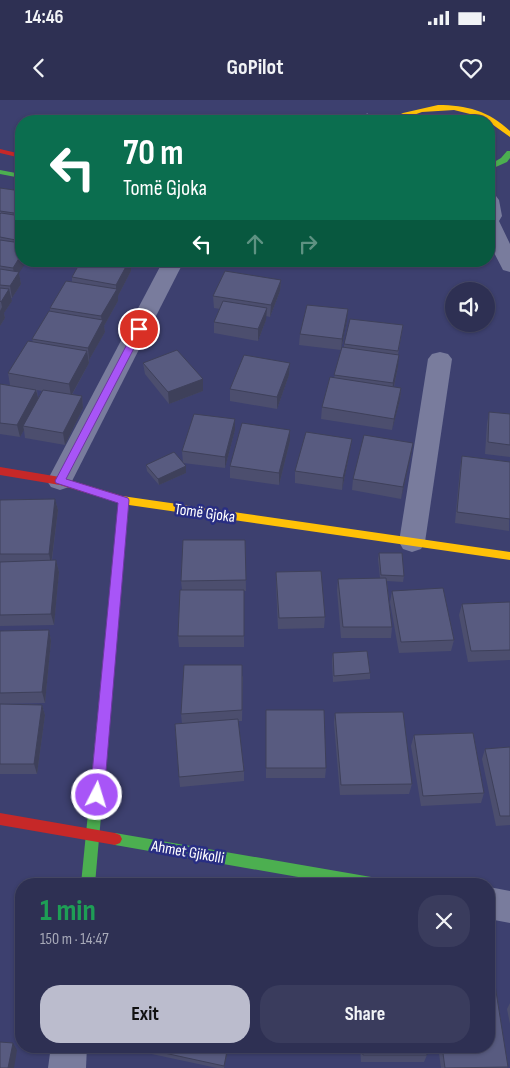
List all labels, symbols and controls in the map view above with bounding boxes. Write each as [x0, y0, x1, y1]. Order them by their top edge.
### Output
text: 14:46 [25, 6, 63, 29]
icon: back [25, 54, 53, 82]
text: GoPilot [227, 54, 283, 81]
icon: heart [457, 54, 485, 82]
text: 70 m [123, 132, 183, 175]
icon: left [40, 135, 105, 200]
text: Tomë Gjoka [123, 175, 207, 202]
icon: left [188, 230, 216, 258]
icon: ahead [241, 230, 269, 258]
icon: right [294, 230, 322, 258]
map controls [445, 282, 495, 332]
button: sound [445, 282, 495, 332]
pin [118, 308, 160, 350]
icon: arrive [125, 315, 153, 343]
street label: Tomë Gjoka [173, 500, 236, 527]
position arrow [70, 768, 122, 820]
street label: Ahmet Gjikolli [149, 837, 226, 868]
text: 1 min [40, 893, 96, 929]
button: close [418, 895, 470, 947]
text: 150 m · 14:47 [40, 930, 109, 949]
button: Exit [40, 985, 250, 1043]
button: Share [260, 985, 470, 1043]

